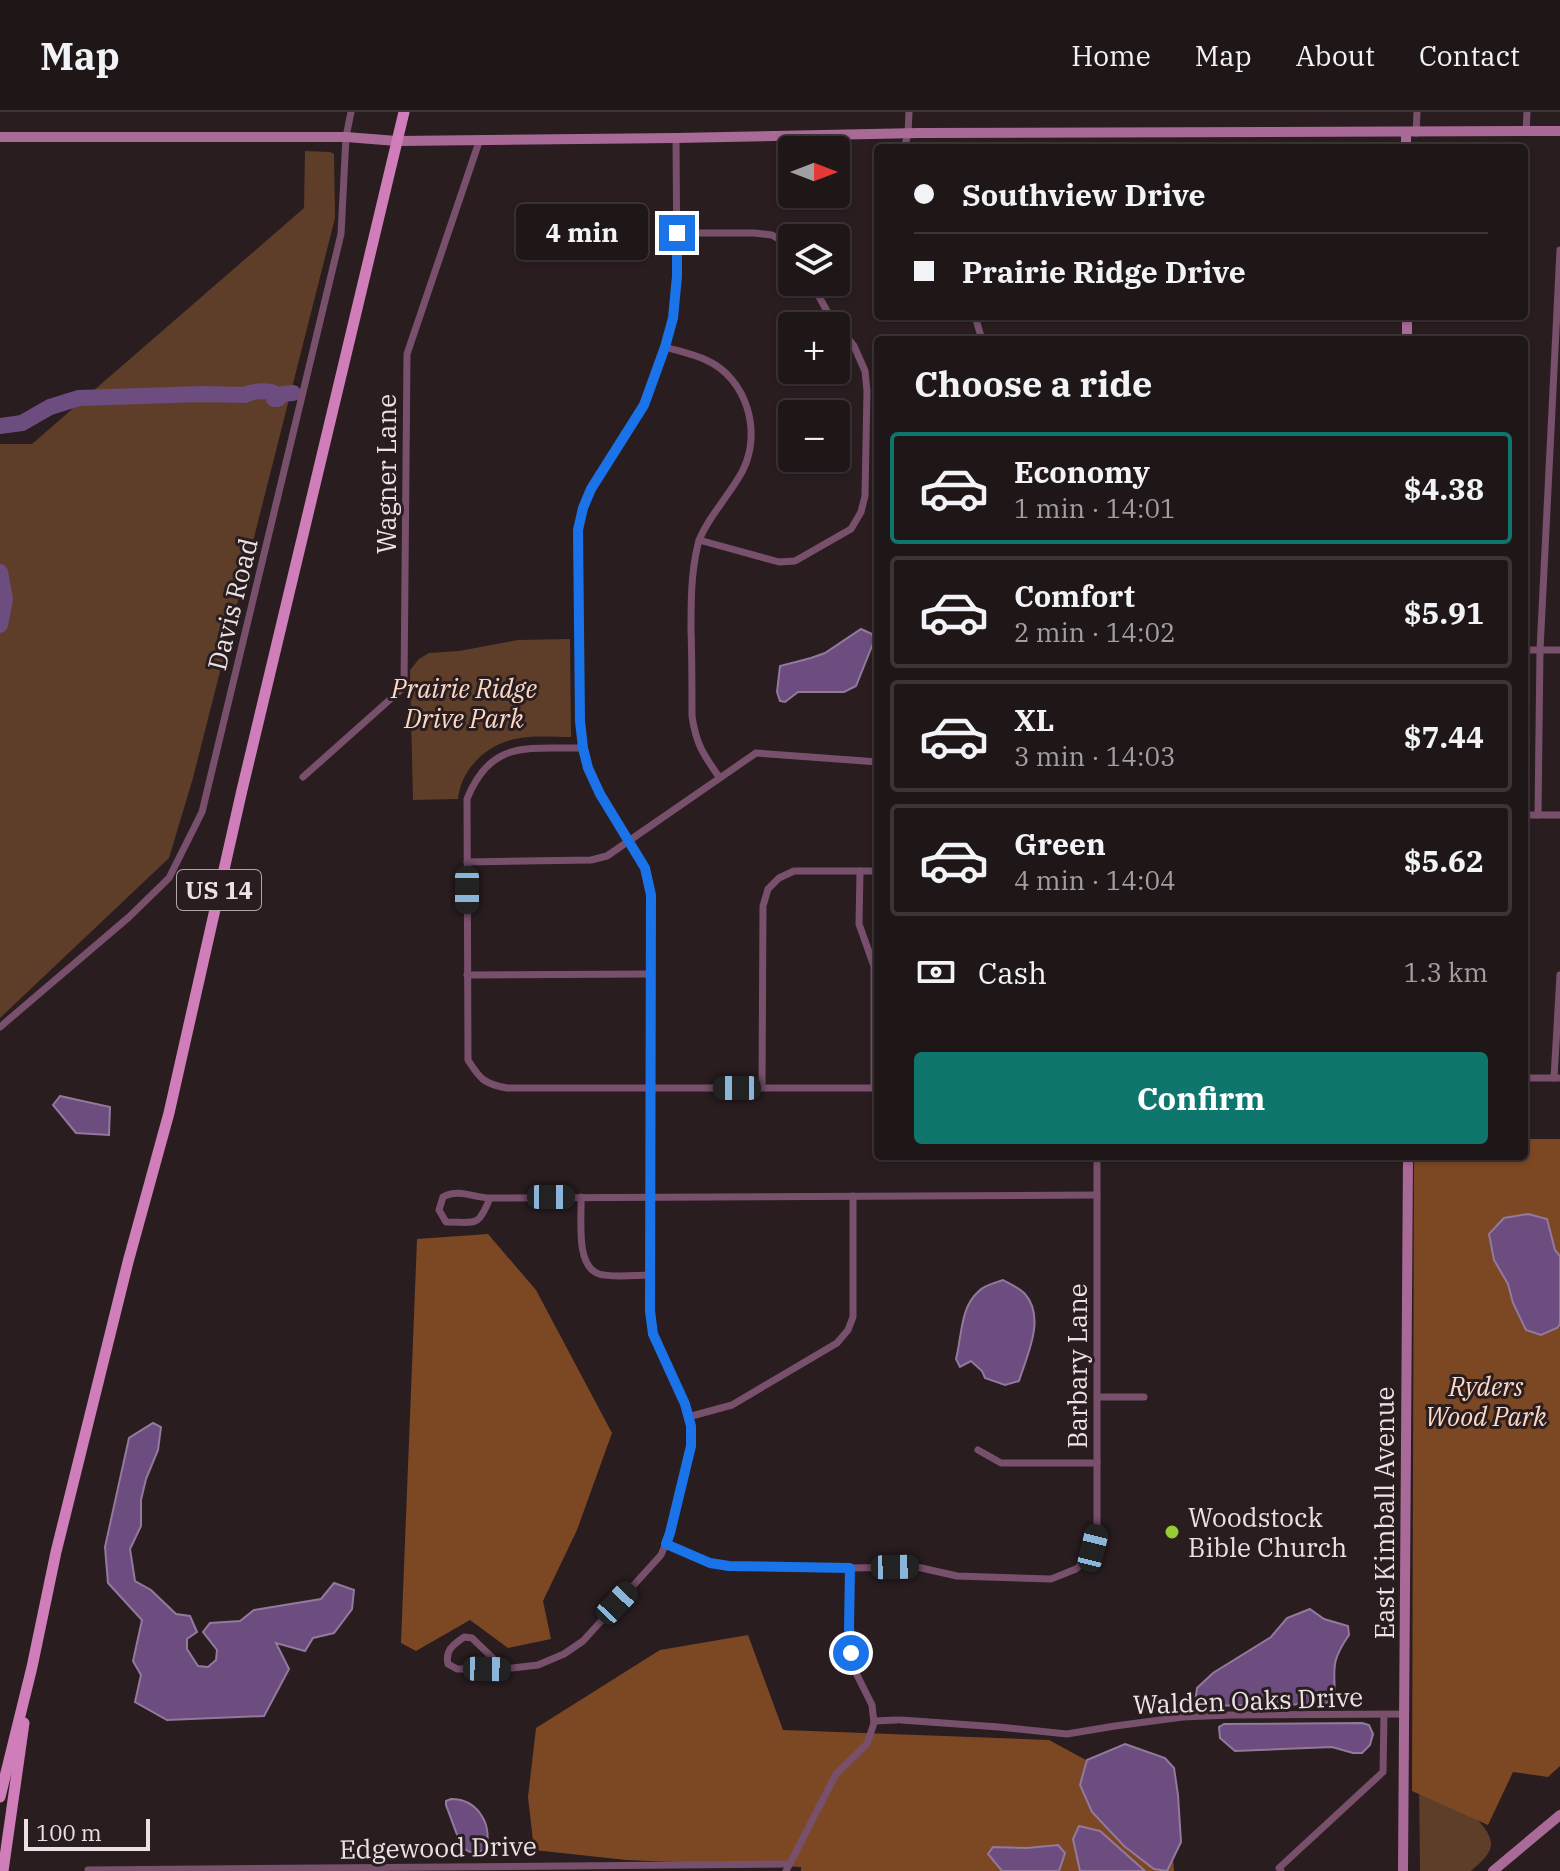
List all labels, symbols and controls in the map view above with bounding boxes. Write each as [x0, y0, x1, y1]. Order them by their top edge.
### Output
text: Map [40, 31, 120, 80]
text: Home [1071, 37, 1151, 74]
text: Map [1195, 37, 1252, 74]
text: About [1296, 37, 1375, 74]
text: Contact [1419, 37, 1520, 74]
north arrow [778, 136, 850, 208]
map controls [778, 136, 850, 472]
text: Southview Drive [962, 175, 1205, 214]
callout: 4 min [517, 205, 649, 261]
text: 4 min [546, 215, 618, 249]
route end [659, 215, 695, 251]
button: layers [778, 224, 850, 296]
text: Prairie Ridge Drive [962, 252, 1246, 291]
button: + [778, 312, 850, 384]
text: Choose a ride [914, 360, 1153, 407]
street label: Wagner Lane [369, 394, 403, 554]
button: − [778, 400, 850, 472]
icon: car [918, 452, 990, 524]
text: Economy [1014, 452, 1150, 491]
text: $4.38 [1404, 469, 1484, 508]
text: 1 min · 14:01 [1014, 491, 1176, 525]
street label: Davis Road [199, 534, 265, 674]
icon: car [918, 576, 990, 648]
text: Comfort [1014, 576, 1135, 615]
text: $5.91 [1404, 593, 1484, 632]
text: 2 min · 14:02 [1014, 615, 1176, 649]
park label: Prairie Ridge Drive Park [390, 671, 537, 735]
icon: car [918, 700, 990, 772]
text: XL [1014, 700, 1054, 739]
text: $7.44 [1404, 717, 1484, 756]
text: 3 min · 14:03 [1014, 739, 1176, 773]
icon: car [918, 824, 990, 896]
text: Green [1014, 824, 1106, 863]
text: $5.62 [1404, 841, 1484, 880]
text: 4 min · 14:04 [1014, 863, 1176, 897]
car [455, 866, 479, 914]
road number: US 14 [177, 870, 261, 910]
icon: cash [914, 950, 958, 994]
text: Cash [978, 953, 1047, 992]
text: 1.3 km [1404, 955, 1488, 989]
button: Confirm [914, 1052, 1488, 1144]
car [713, 1076, 761, 1100]
car [527, 1185, 575, 1209]
street label: Barbary Lane [1060, 1283, 1094, 1449]
park label: Ryders Wood Park [1425, 1369, 1547, 1433]
street label: East Kimball Avenue [1367, 1387, 1401, 1639]
place label: Woodstock Bible Church [1188, 1500, 1347, 1564]
car [1076, 1522, 1110, 1574]
marker: Woodstock Bible Church [1163, 1523, 1181, 1541]
car [871, 1555, 919, 1579]
car [592, 1577, 642, 1629]
route start [833, 1635, 869, 1671]
car [463, 1657, 511, 1681]
street label: Walden Oaks Drive [1132, 1679, 1364, 1721]
scale bar [24, 1815, 150, 1851]
text: 100 m [36, 1818, 102, 1847]
street label: Edgewood Drive [339, 1828, 537, 1866]

